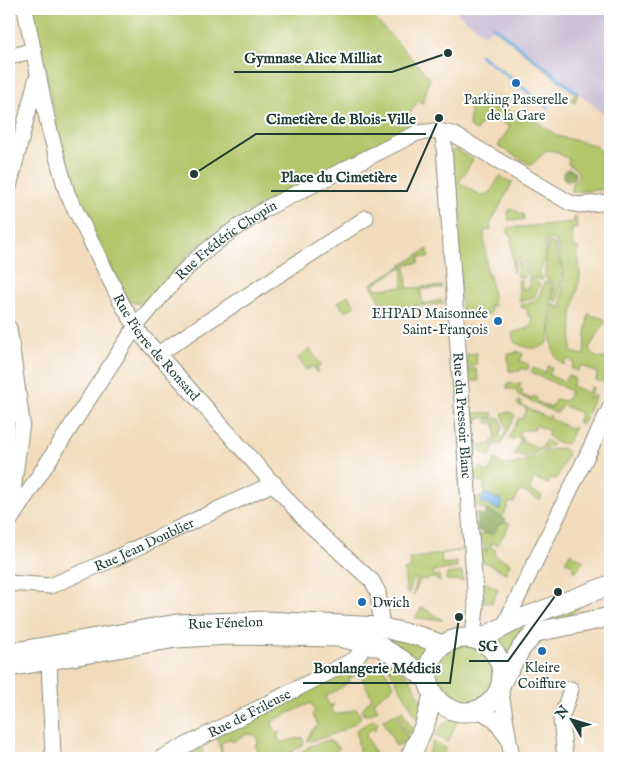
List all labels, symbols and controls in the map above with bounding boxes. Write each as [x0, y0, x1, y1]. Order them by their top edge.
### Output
callout: Gymnase Alice Milliat [234, 42, 392, 72]
text: Gymnase Alice Milliat [244, 49, 383, 68]
marker: Parking Passerelle de la Gare [510, 77, 522, 89]
place label: Parking Passerelle de la Gare [464, 91, 569, 125]
callout: Cimetière de Blois-Ville [256, 104, 426, 134]
text: Cimetière de Blois-Ville [266, 110, 416, 129]
callout: Place du Cimetière [271, 161, 407, 191]
text: Place du Cimetière [281, 168, 397, 187]
street label: Rue Frédéric Chopin [172, 196, 280, 285]
street label: Rue Pierre de Ronsard [108, 291, 204, 405]
place label: EHPAD Maisonnée Saint-François [372, 305, 489, 339]
marker: EHPAD Maisonnée Saint-François [492, 315, 504, 327]
street label: Rue du Pressoir Blanc [448, 352, 475, 479]
street label: Rue Jean Doublier [92, 514, 197, 576]
place label: Dwich [372, 594, 410, 612]
marker: Dwich [356, 596, 368, 608]
street label: Rue Fénelon [188, 613, 264, 634]
callout: SG [469, 631, 508, 661]
text: SG [478, 637, 499, 656]
marker: Kleire Coiffure [536, 645, 548, 657]
callout: Boulangerie Médicis [303, 653, 450, 683]
text: Boulangerie Médicis [313, 659, 441, 678]
place label: Kleire Coiffure [518, 659, 567, 693]
street label: Rue de Frileuse [205, 685, 294, 742]
north arrow [546, 694, 596, 744]
text: N [551, 702, 573, 724]

